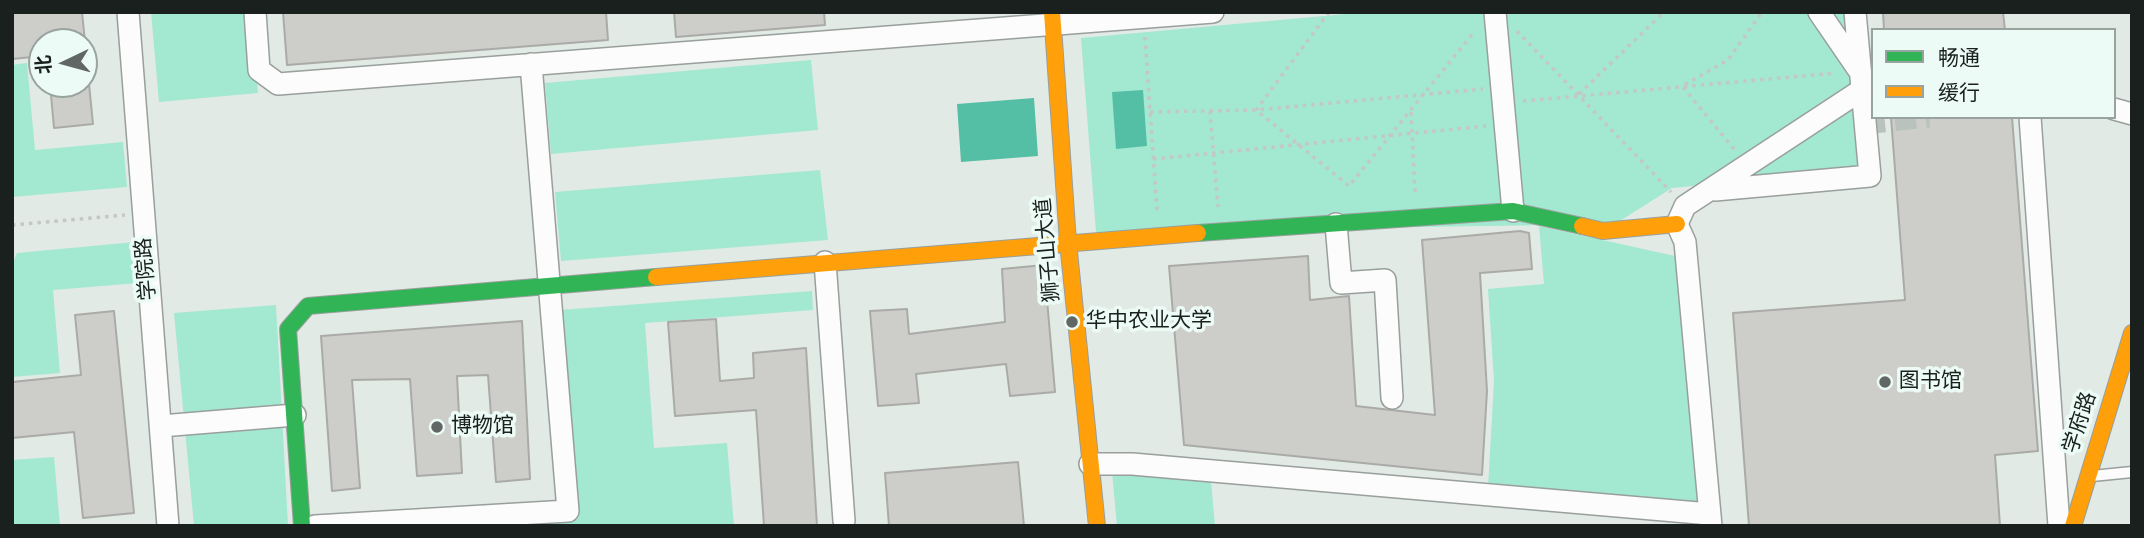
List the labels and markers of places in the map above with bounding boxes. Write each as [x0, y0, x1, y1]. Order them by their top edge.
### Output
place label: 华中农业大学 [1086, 309, 1212, 335]
marker: 华中农业大学 [1064, 314, 1080, 330]
place label: 图书馆 [1899, 369, 1962, 395]
marker: 图书馆 [1877, 374, 1893, 390]
place label: 博物馆 [451, 414, 514, 440]
marker: 博物馆 [429, 419, 445, 435]

